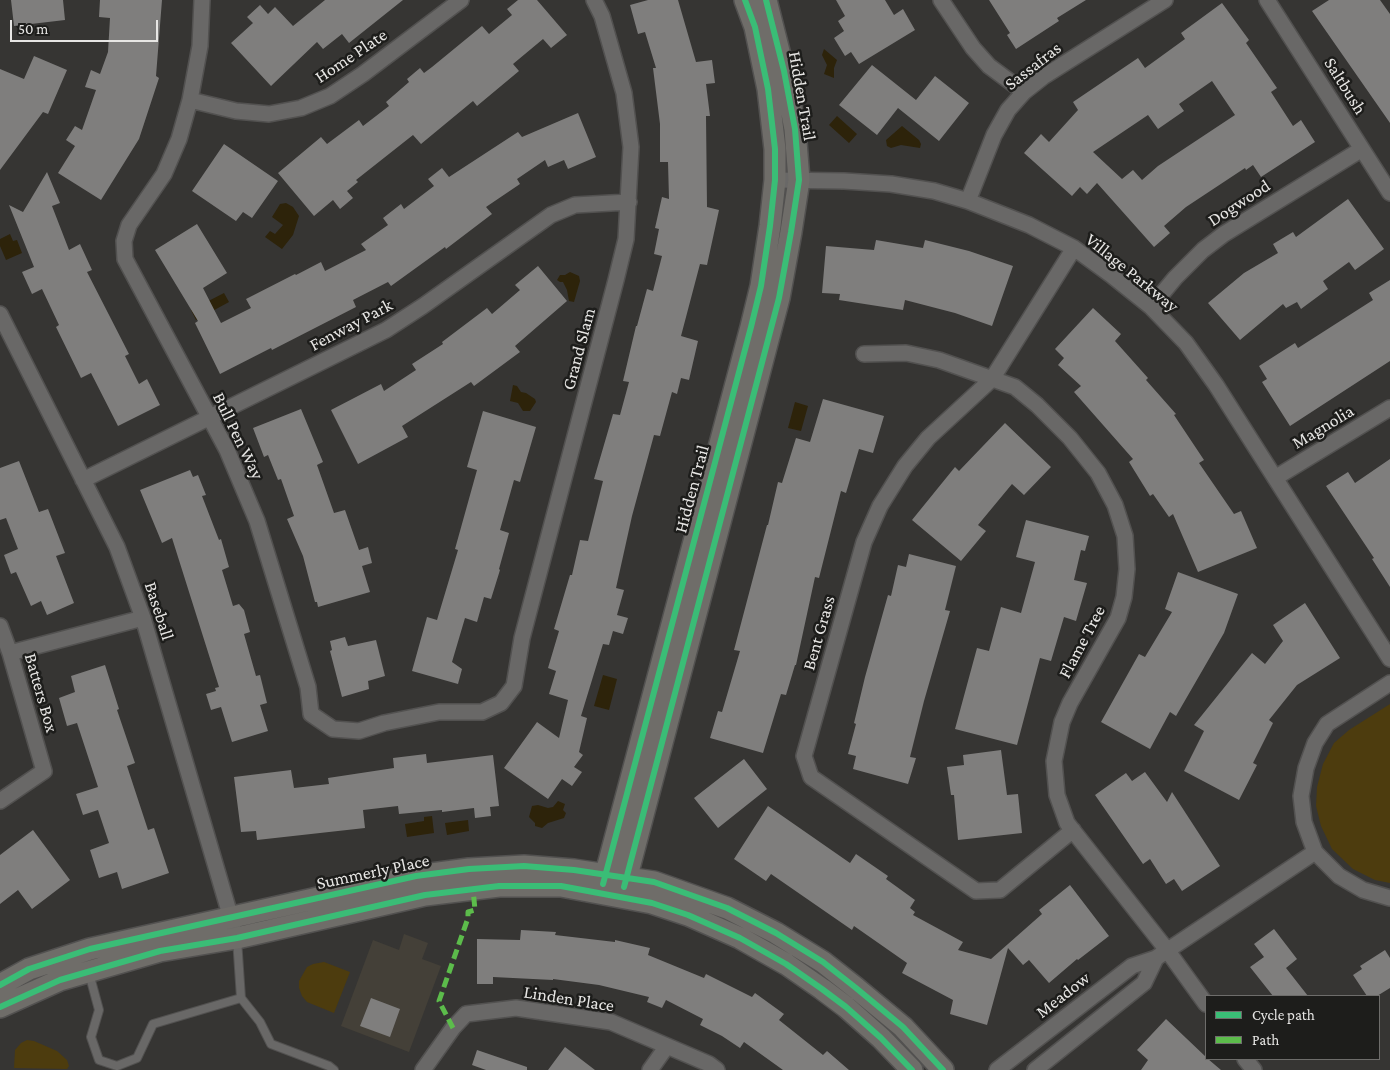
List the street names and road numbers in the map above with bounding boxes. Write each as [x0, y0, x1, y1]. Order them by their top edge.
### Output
street label: Home Plate [311, 24, 391, 88]
street label: Sassafras [1000, 37, 1066, 95]
street label: Hidden Trail [784, 50, 820, 142]
street label: Saltbush [1319, 54, 1371, 118]
street label: Dogwood [1204, 175, 1274, 231]
street label: Village Parkway [1081, 229, 1183, 317]
street label: Fenway Park [306, 294, 396, 356]
street label: Grand Slam [558, 306, 600, 392]
street label: Bull Pen Way [208, 389, 268, 483]
street label: Magnolia [1288, 400, 1358, 454]
street label: Hidden Trail [670, 443, 714, 535]
street label: Baseball [139, 579, 179, 643]
street label: Bent Grass [798, 593, 840, 673]
street label: Flame Tree [1054, 602, 1110, 682]
street label: Batters Box [19, 651, 63, 735]
street label: Summerly Place [315, 849, 431, 895]
street label: Meadow [1032, 967, 1094, 1023]
street label: Linden Place [522, 981, 616, 1017]

